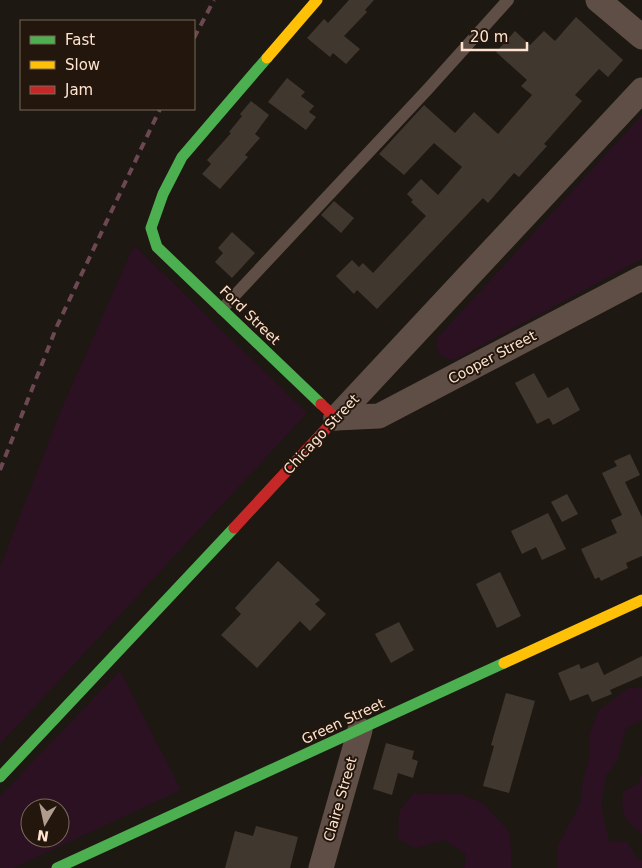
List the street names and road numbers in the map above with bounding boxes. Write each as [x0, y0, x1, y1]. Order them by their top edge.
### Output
street label: Ford Street [217, 282, 284, 348]
street label: Cooper Street [445, 327, 539, 387]
street label: Chicago Street [280, 390, 362, 477]
street label: Green Street [299, 695, 387, 747]
street label: Claire Street [320, 754, 360, 843]

